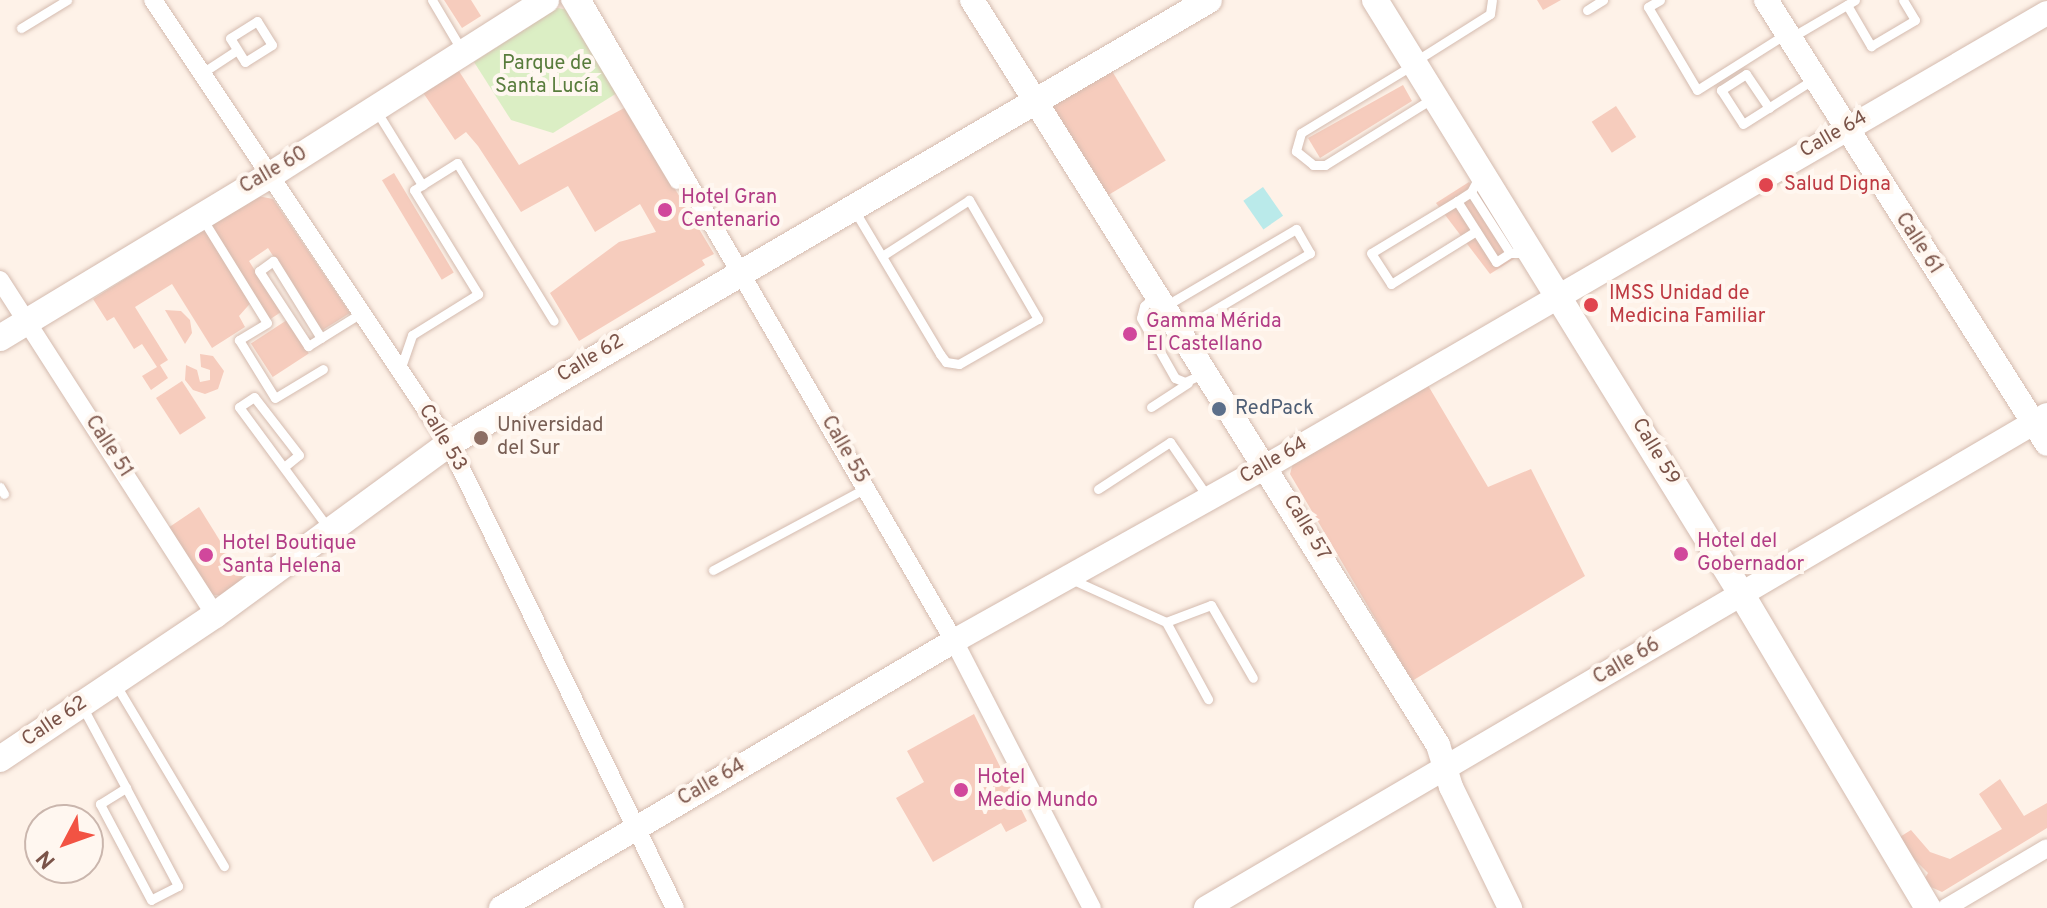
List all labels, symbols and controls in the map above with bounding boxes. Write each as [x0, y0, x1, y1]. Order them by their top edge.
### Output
park label: Parque de Santa Lucía [495, 52, 599, 99]
street label: Calle 64 [1796, 106, 1872, 164]
street label: Calle 60 [236, 142, 312, 200]
place label: Salud Digna [1784, 173, 1891, 197]
marker: Salud Digna [1755, 174, 1777, 196]
place label: Hotel Gran Centenario [681, 186, 780, 233]
marker: Hotel Gran Centenario [656, 201, 674, 219]
street label: Calle 61 [1889, 209, 1947, 279]
place label: IMSS Unidad de Medicina Familiar [1609, 282, 1766, 329]
marker: IMSS Unidad de Medicina Familiar [1580, 294, 1602, 316]
place label: Gamma Mérida El Castellano [1146, 310, 1281, 357]
marker: Gamma Mérida El Castellano [1121, 325, 1139, 343]
street label: Calle 62 [553, 330, 629, 388]
place label: RedPack [1235, 397, 1314, 421]
street label: Calle 53 [413, 400, 471, 476]
marker: RedPack [1210, 400, 1228, 418]
street label: Calle 51 [79, 411, 137, 483]
street label: Calle 55 [815, 412, 873, 488]
place label: Universidad del Sur [497, 414, 604, 461]
street label: Calle 59 [1626, 414, 1684, 490]
marker: Universidad del Sur [472, 429, 490, 447]
street label: Calle 64 [1236, 432, 1312, 490]
street label: Calle 57 [1277, 491, 1335, 565]
place label: Hotel del Gobernador [1697, 530, 1804, 577]
place label: Hotel Boutique Santa Helena [222, 532, 356, 579]
marker: Hotel del Gobernador [1672, 545, 1690, 563]
marker: Hotel Boutique Santa Helena [197, 546, 215, 564]
street label: Calle 66 [1589, 633, 1665, 691]
street label: Calle 62 [18, 691, 92, 753]
street label: Calle 64 [674, 754, 750, 812]
place label: Hotel Medio Mundo [977, 766, 1098, 813]
marker: Hotel Medio Mundo [952, 781, 970, 799]
north arrow [24, 804, 104, 884]
text: N [32, 844, 62, 874]

